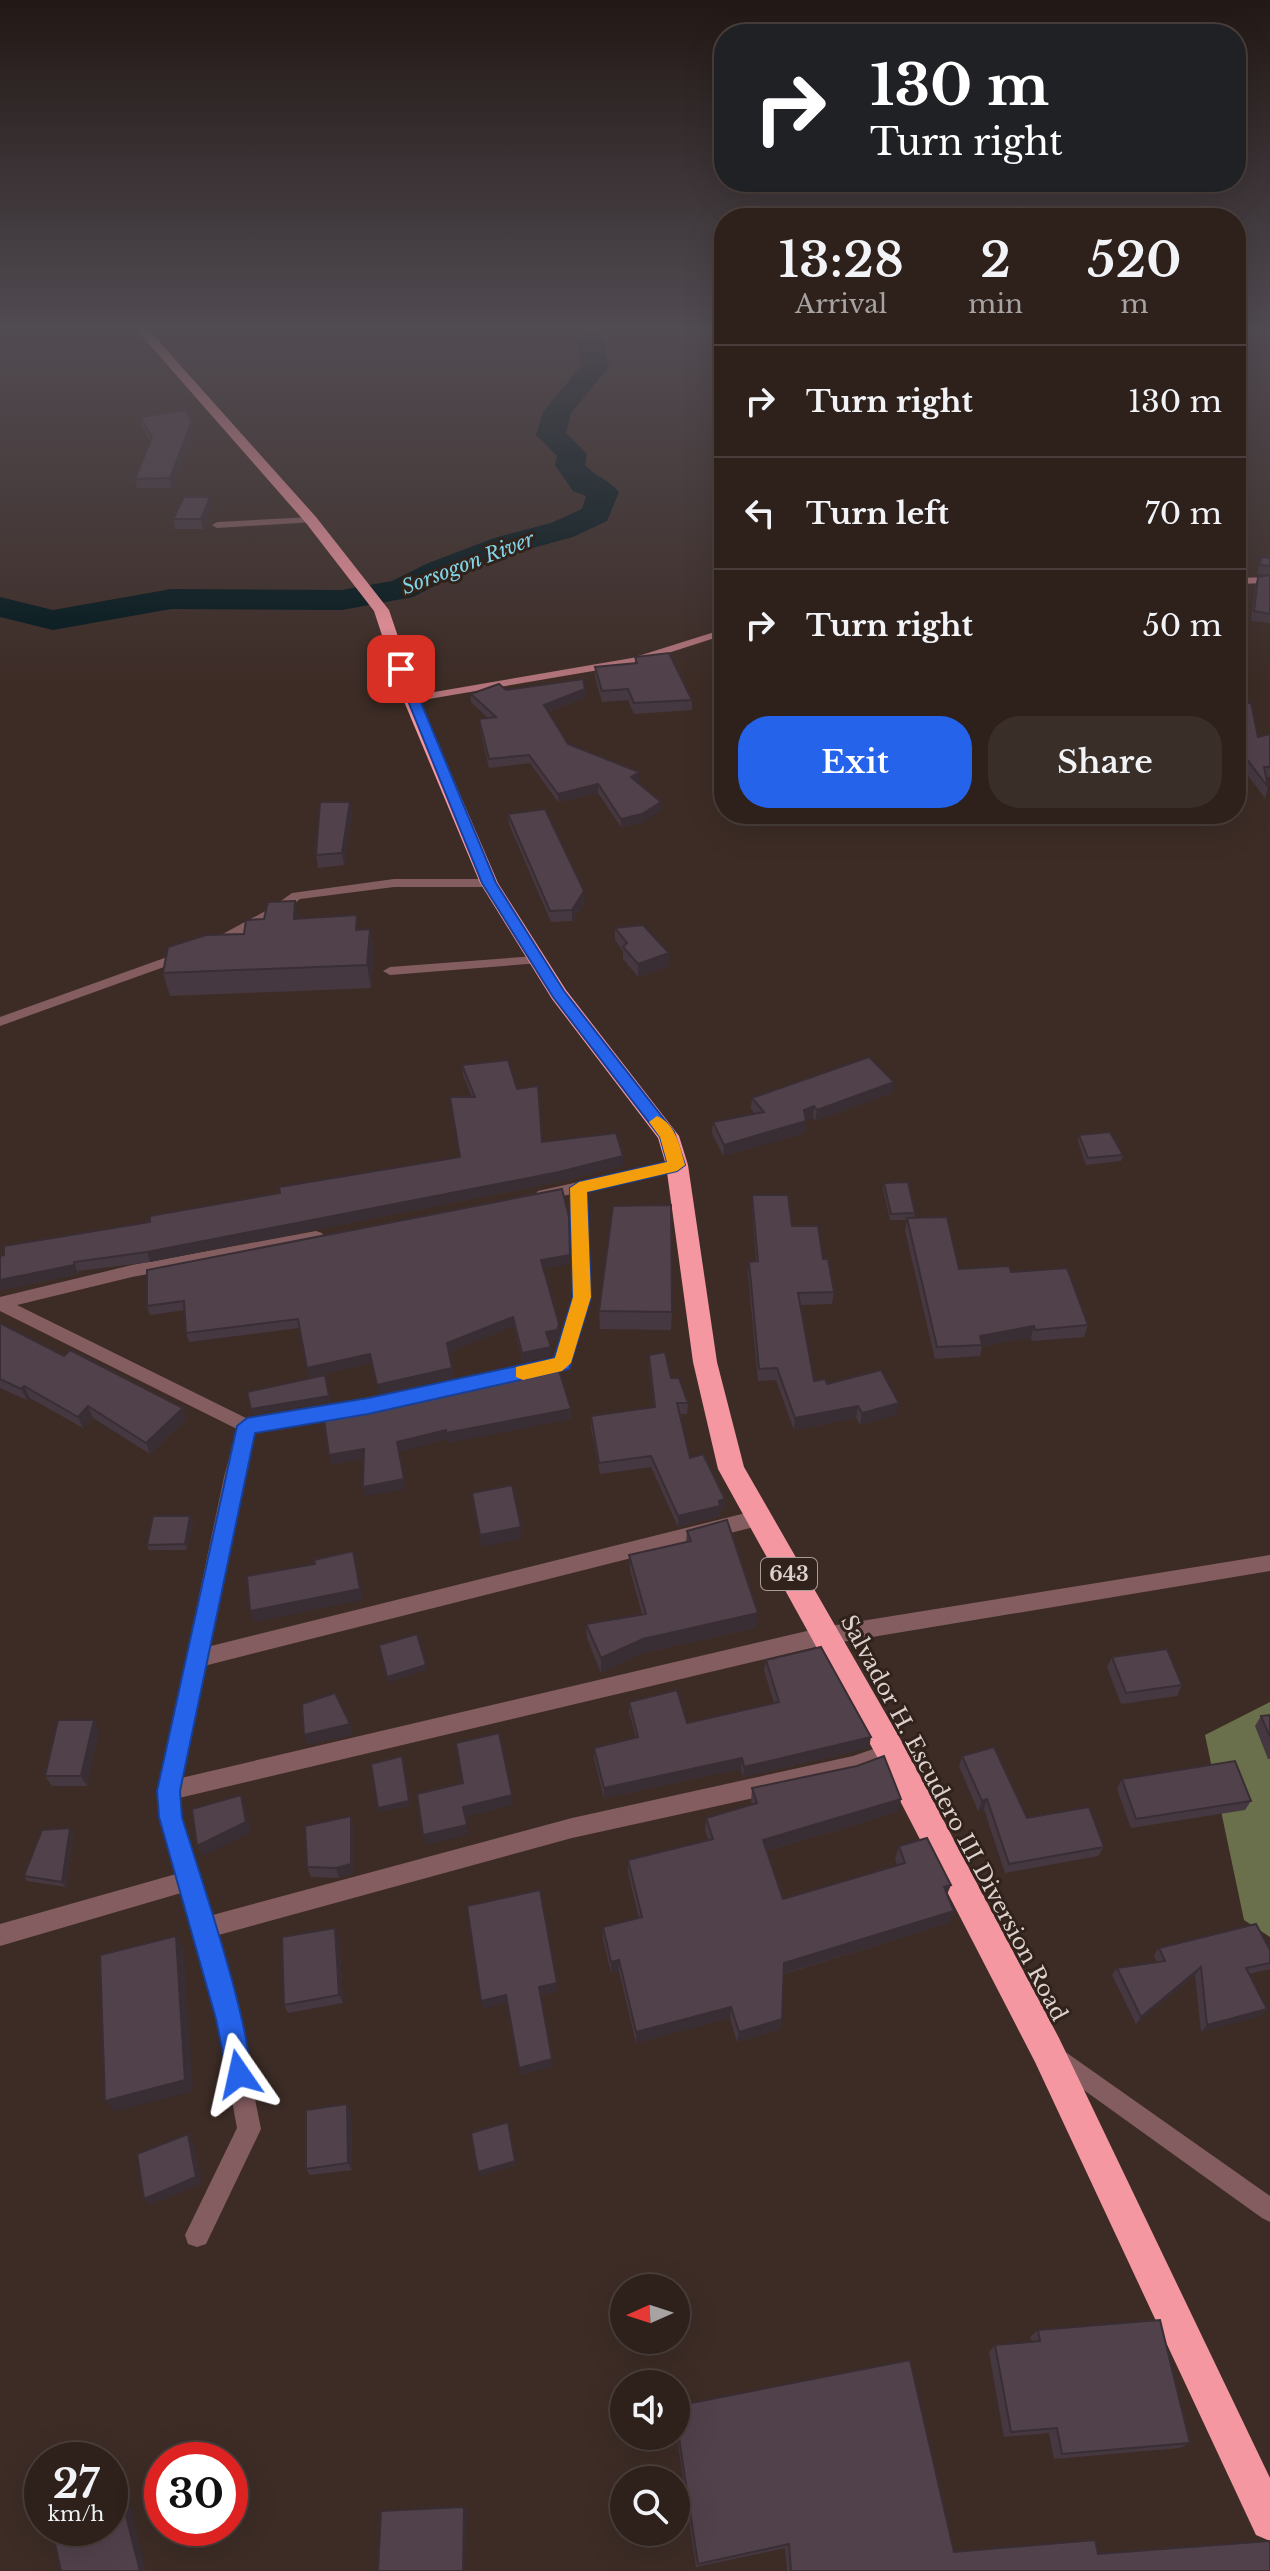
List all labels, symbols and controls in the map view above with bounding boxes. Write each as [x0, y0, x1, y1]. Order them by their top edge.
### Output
text: 130 m [870, 51, 1049, 120]
icon: right [738, 56, 842, 160]
text: Turn right [870, 120, 1063, 165]
text: 13:28 [778, 230, 904, 290]
text: 2 [980, 230, 1011, 290]
text: 520 [1087, 230, 1182, 290]
text: Arrival [795, 288, 887, 320]
text: min [968, 288, 1023, 320]
text: m [1121, 288, 1148, 320]
icon: right [738, 379, 782, 423]
text: Turn right [806, 383, 973, 420]
text: 130 m [1128, 383, 1222, 420]
icon: left [738, 491, 782, 535]
text: Turn left [806, 495, 949, 532]
text: 70 m [1145, 495, 1222, 532]
water label: Sorsogon River [398, 526, 538, 599]
icon: right [738, 603, 782, 647]
text: Turn right [806, 607, 973, 644]
text: 50 m [1143, 607, 1222, 644]
pin [367, 635, 435, 703]
icon: arrive [379, 647, 423, 691]
button: Exit [738, 716, 972, 808]
button: Share [988, 716, 1222, 808]
road number: 643 [761, 1558, 817, 1590]
street label: Salvador H. Escudero III Diversion Road [835, 1610, 1073, 2026]
position arrow [197, 2032, 281, 2116]
north arrow [610, 2274, 690, 2354]
map controls [610, 2274, 690, 2546]
button: sound [610, 2370, 690, 2450]
speed limit sign: 30 [144, 2442, 248, 2546]
text: 27 [53, 2459, 99, 2509]
button: search [610, 2466, 690, 2546]
text: km/h [48, 2502, 104, 2526]

